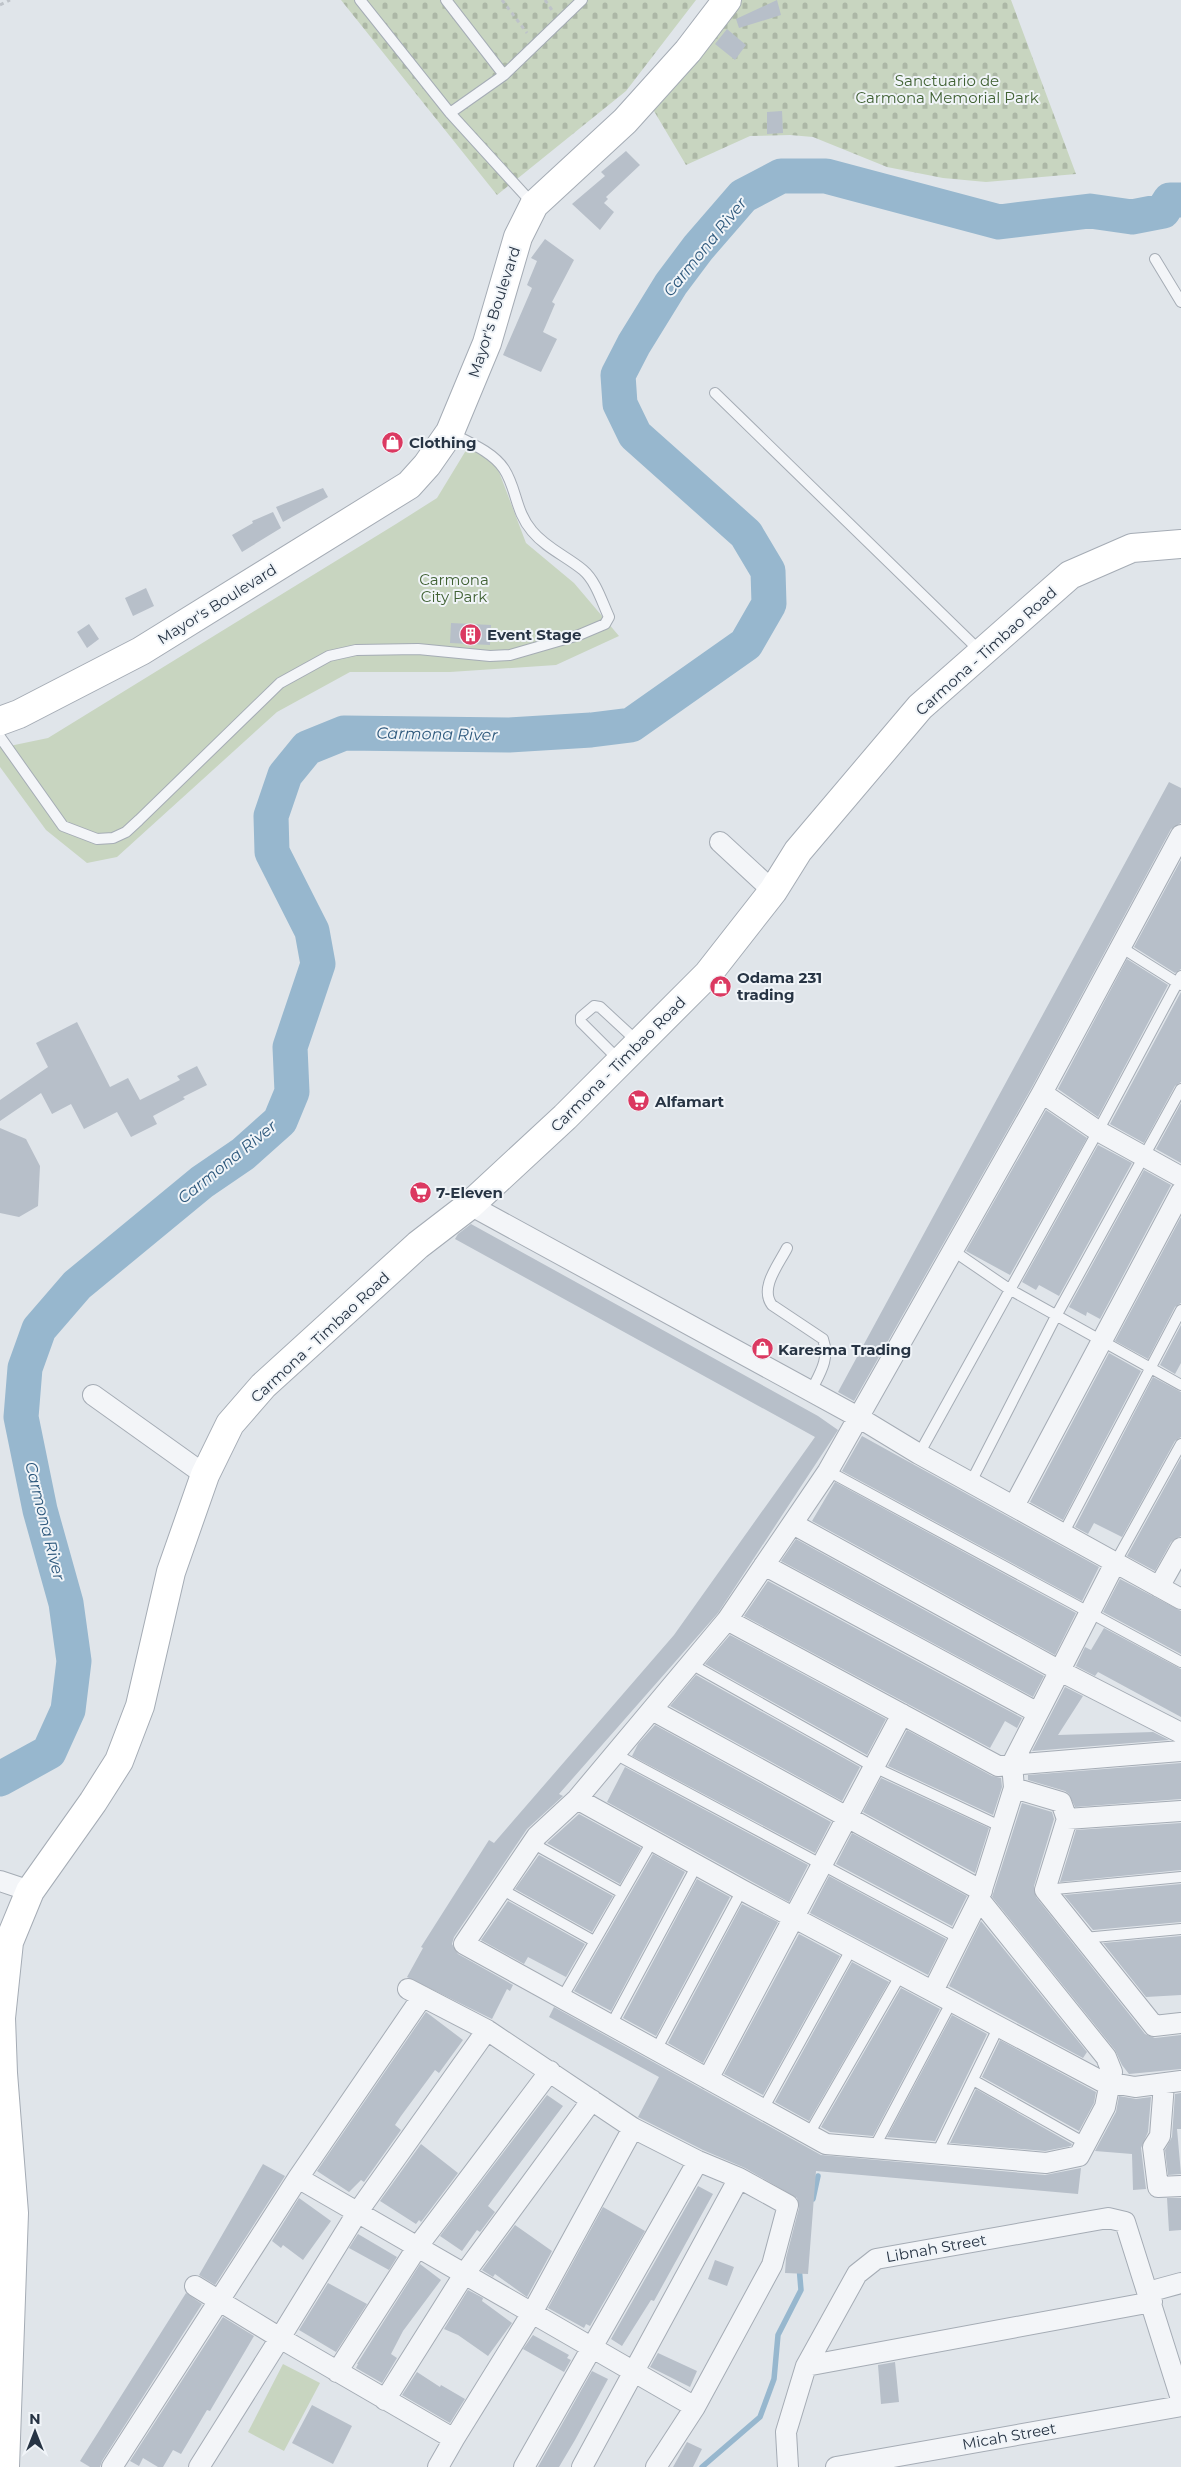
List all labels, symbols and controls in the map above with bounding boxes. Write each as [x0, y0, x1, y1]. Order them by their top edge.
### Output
park label: Sanctuario de Carmona Memorial Park [855, 71, 1039, 107]
water label: Carmona River [659, 193, 751, 300]
street label: Mayor's Boulevard [464, 244, 524, 380]
shop icon: Clothing [381, 430, 405, 454]
place label: Clothing [409, 433, 477, 452]
street label: Mayor's Boulevard [154, 560, 280, 648]
park label: Carmona City Park [419, 570, 489, 606]
street label: Carmona - Timbao Road [912, 583, 1060, 719]
building icon: Event Stage [459, 622, 483, 646]
place label: Event Stage [487, 625, 581, 644]
water label: Carmona River [376, 723, 499, 745]
place label: Odama 231 trading [737, 968, 822, 1004]
shop icon: Odama 231 trading [709, 974, 733, 998]
street label: Carmona - Timbao Road [546, 992, 690, 1136]
supermarket icon: Alfamart [627, 1089, 651, 1113]
place label: Alfamart [654, 1092, 725, 1111]
water label: Carmona River [174, 1116, 281, 1208]
supermarket icon: 7-Eleven [408, 1180, 432, 1204]
place label: 7-Eleven [436, 1183, 503, 1202]
street label: Carmona - Timbao Road [247, 1268, 393, 1406]
shop icon: Karesma Trading [750, 1337, 774, 1361]
place label: Karesma Trading [778, 1340, 911, 1359]
water label: Carmona River [21, 1460, 69, 1583]
street label: Libnah Street [884, 2230, 988, 2266]
north arrow [10, 2407, 60, 2457]
text: N [29, 2410, 41, 2428]
street label: Micah Street [961, 2418, 1057, 2454]

